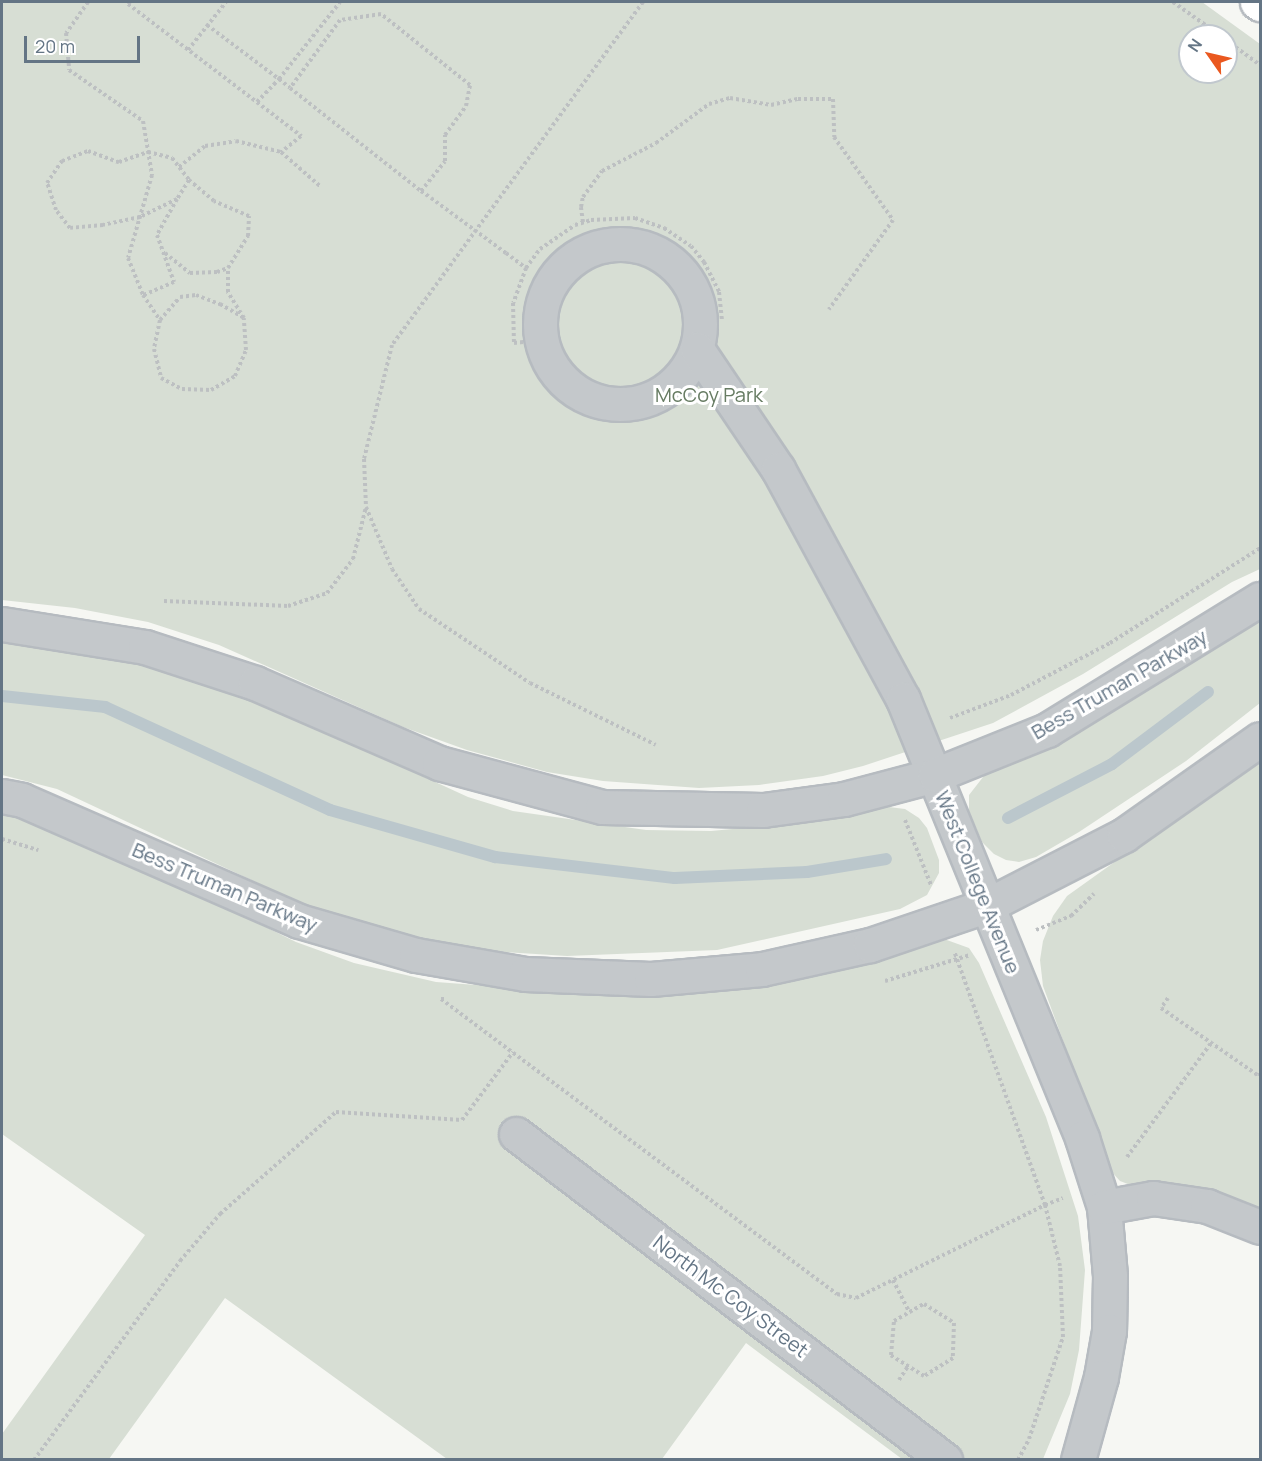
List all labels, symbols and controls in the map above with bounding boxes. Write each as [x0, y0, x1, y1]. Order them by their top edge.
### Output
scale bar [27, 24, 142, 62]
north arrow [1178, 24, 1238, 84]
text: 20 m [35, 34, 75, 58]
text: N [1182, 34, 1207, 56]
park label: McCoy Park [655, 382, 763, 406]
street label: Bess Truman Parkway [1027, 624, 1211, 744]
street label: West College Avenue [930, 787, 1026, 977]
street label: Bess Truman Parkway [129, 837, 321, 937]
street label: North Mc Coy Street [649, 1230, 813, 1362]

